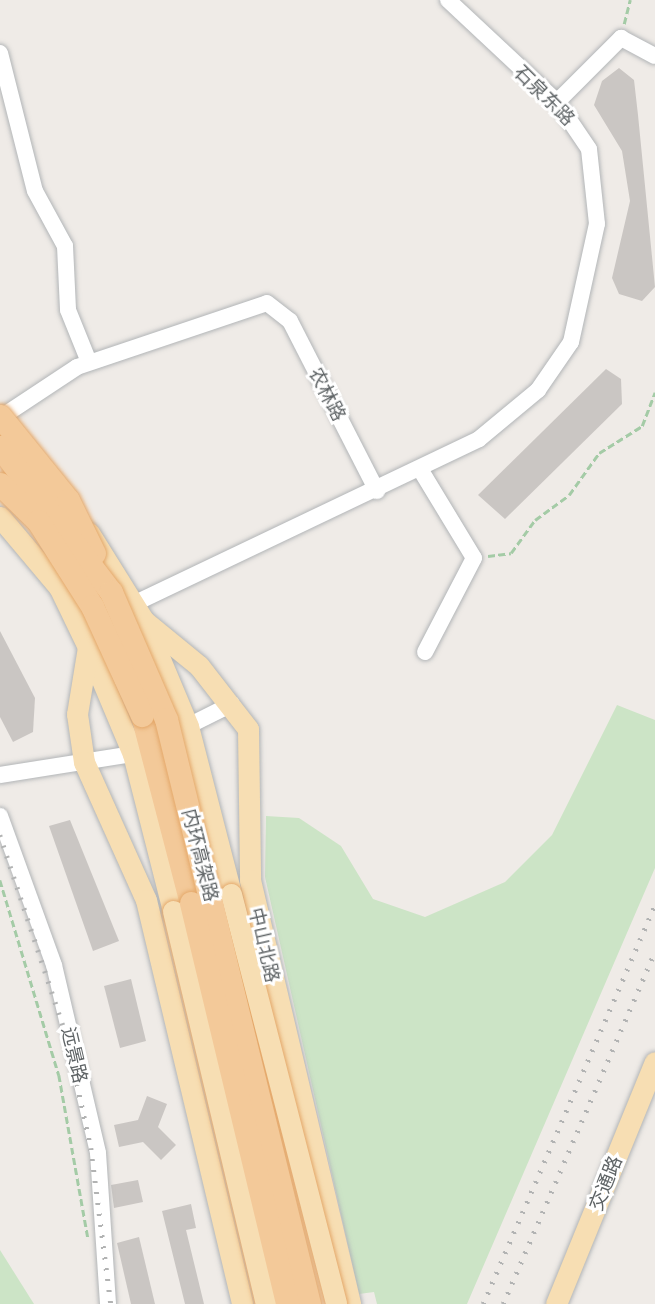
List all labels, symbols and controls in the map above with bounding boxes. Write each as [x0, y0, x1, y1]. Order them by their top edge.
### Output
street label: 石泉东路 [510, 60, 580, 130]
street label: 农林路 [305, 363, 351, 425]
street label: 内环高架路 [178, 806, 224, 904]
street label: 中山北路 [245, 905, 285, 985]
street label: 远景路 [57, 1025, 93, 1085]
street label: 交通路 [584, 1152, 626, 1214]

